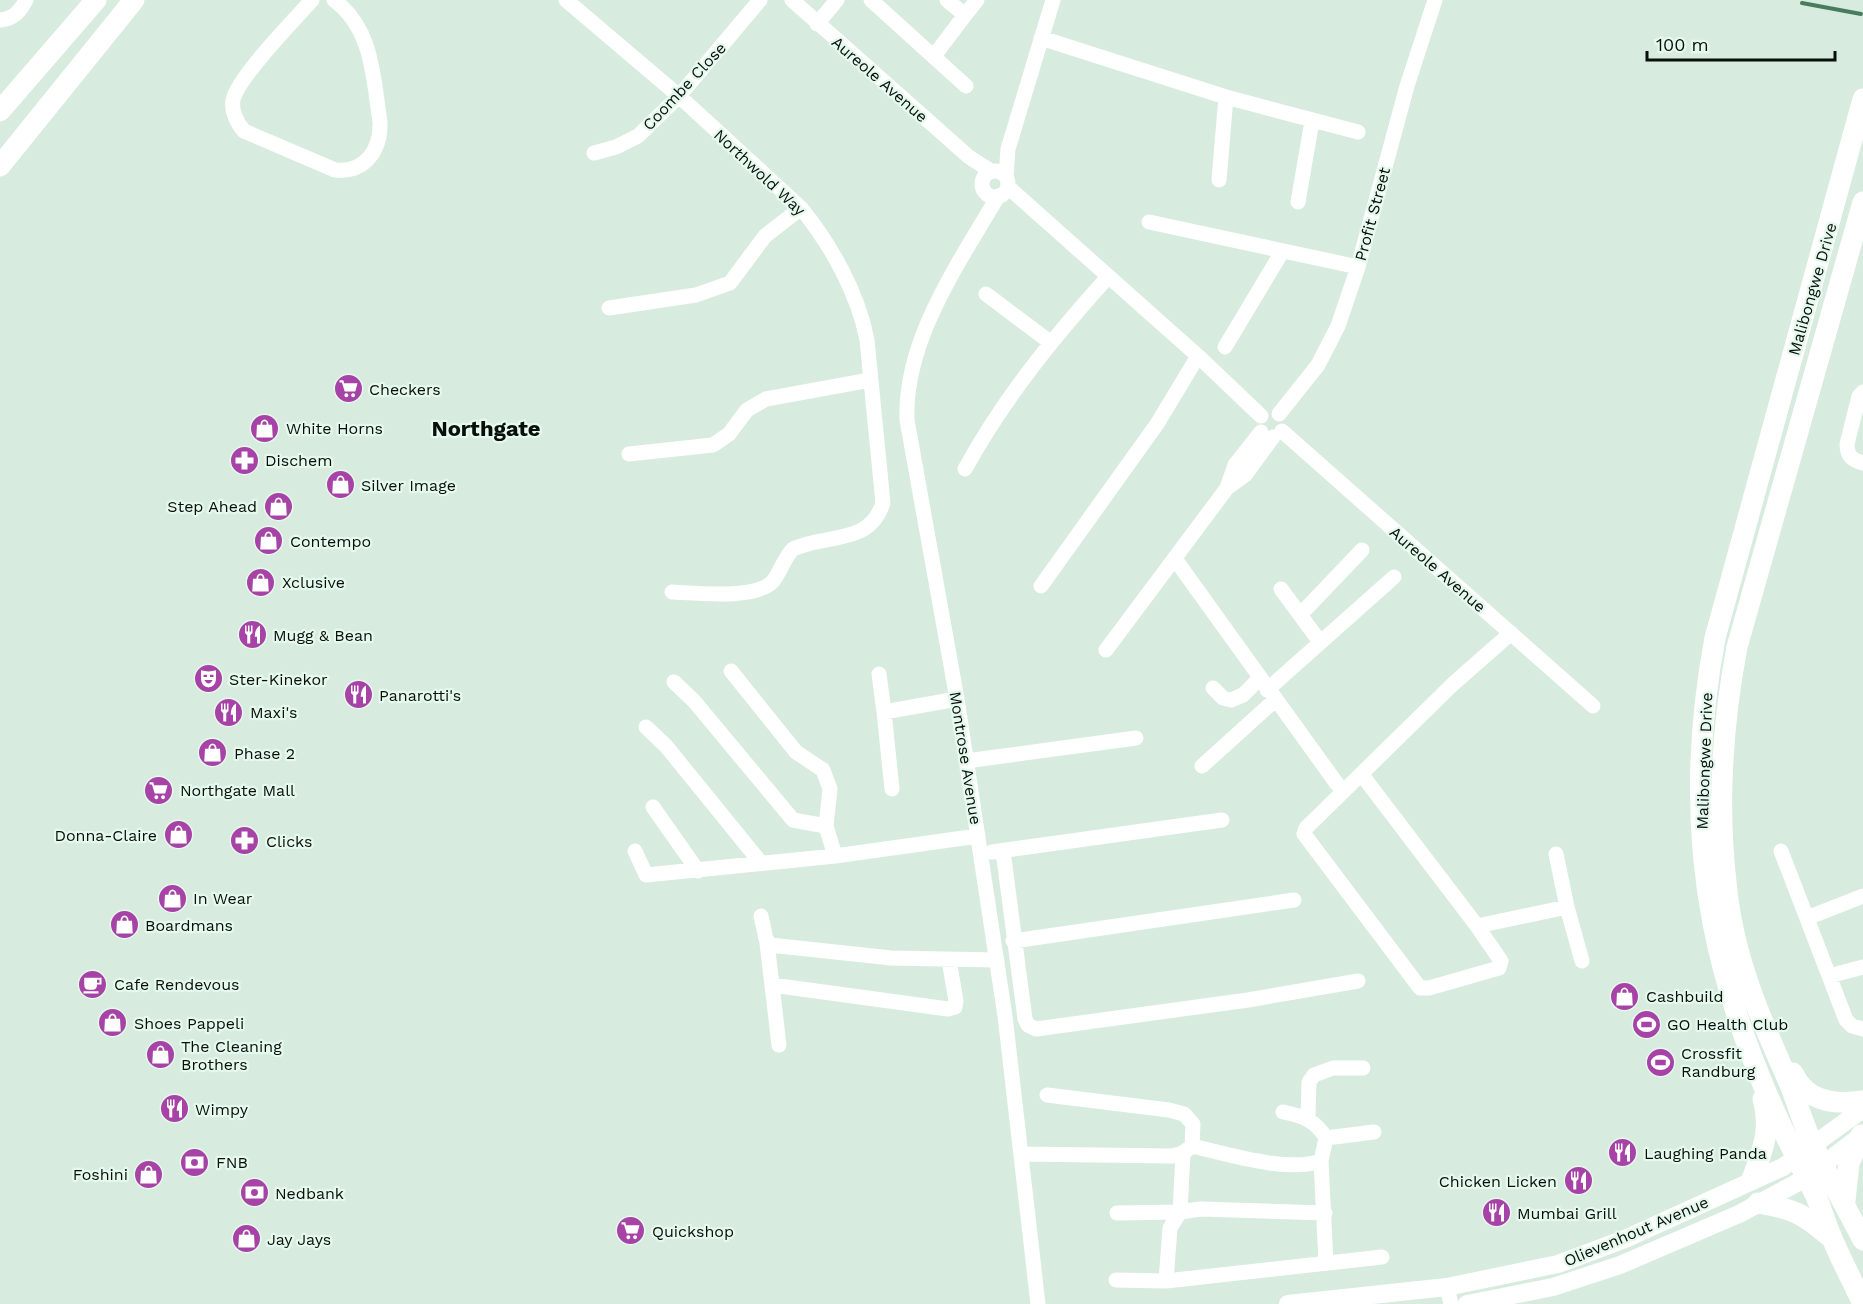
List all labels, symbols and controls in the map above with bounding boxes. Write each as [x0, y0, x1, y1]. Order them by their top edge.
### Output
scale bar [1647, 24, 1834, 62]
street label: Aureole Avenue [828, 33, 932, 126]
text: 100 m [1656, 34, 1709, 55]
street label: Coombe Close [639, 38, 730, 134]
street label: Northwold Way [710, 125, 810, 220]
street label: Profit Street [1351, 165, 1394, 263]
street label: Malibongwe Drive [1784, 221, 1841, 358]
supermarket icon: Checkers [332, 373, 364, 405]
place label: Checkers [369, 380, 441, 399]
shop icon: White Horns [249, 412, 281, 444]
district label: Northgate [431, 416, 541, 441]
place label: White Horns [286, 419, 383, 438]
pharmacy icon: Dischem [228, 444, 260, 476]
place label: Dischem [265, 451, 333, 470]
shop icon: Silver Image [324, 469, 356, 501]
place label: Silver Image [361, 476, 456, 495]
shop icon: Step Ahead [262, 490, 294, 522]
place label: Step Ahead [167, 497, 257, 516]
street label: Aureole Avenue [1386, 523, 1490, 616]
shop icon: Contempo [253, 525, 285, 557]
place label: Contempo [290, 532, 371, 551]
shop icon: Xclusive [245, 566, 277, 598]
place label: Xclusive [282, 573, 345, 592]
restaurant icon: Mugg & Bean [236, 619, 268, 651]
place label: Mugg & Bean [273, 626, 373, 645]
theatre icon: Ster-Kinekor [192, 663, 224, 695]
place label: Ster-Kinekor [229, 670, 328, 689]
restaurant icon: Panarotti's [342, 679, 374, 711]
place label: Panarotti's [379, 686, 461, 705]
street label: Montrose Avenue [946, 690, 985, 826]
street label: Malibongwe Drive [1693, 692, 1716, 830]
restaurant icon: Maxi's [213, 696, 245, 728]
place label: Maxi's [250, 703, 297, 722]
shop icon: Phase 2 [197, 737, 229, 769]
place label: Phase 2 [234, 744, 295, 763]
supermarket icon: Northgate Mall [143, 774, 175, 806]
place label: Northgate Mall [180, 781, 295, 800]
shop icon: Donna-Claire [162, 819, 194, 851]
pharmacy icon: Clicks [229, 825, 261, 857]
place label: Donna-Claire [54, 826, 157, 845]
place label: Clicks [266, 832, 312, 851]
shop icon: In Wear [156, 882, 188, 914]
place label: In Wear [193, 889, 253, 908]
shop icon: Boardmans [108, 909, 140, 941]
place label: Boardmans [145, 916, 233, 935]
cafe icon: Cafe Rendevous [77, 968, 109, 1000]
place label: Cafe Rendevous [114, 975, 239, 994]
shop icon: Cashbuild [1609, 980, 1641, 1012]
place label: Cashbuild [1646, 987, 1723, 1006]
shop icon: Shoes Pappeli [97, 1007, 129, 1039]
sports icon: GO Health Club [1630, 1008, 1662, 1040]
place label: Shoes Pappeli [134, 1014, 244, 1033]
place label: GO Health Club [1667, 1015, 1788, 1034]
place label: The Cleaning Brothers [181, 1037, 282, 1074]
shop icon: The Cleaning Brothers [144, 1039, 176, 1071]
place label: Crossfit Randburg [1681, 1044, 1756, 1081]
sports icon: Crossfit Randburg [1644, 1046, 1676, 1078]
restaurant icon: Wimpy [158, 1093, 190, 1125]
place label: Wimpy [195, 1100, 249, 1119]
restaurant icon: Laughing Panda [1607, 1137, 1639, 1169]
place label: Laughing Panda [1644, 1144, 1767, 1163]
bank icon: FNB [179, 1146, 211, 1178]
place label: FNB [216, 1153, 248, 1172]
shop icon: Foshini [133, 1158, 165, 1190]
place label: Foshini [73, 1165, 128, 1184]
restaurant icon: Chicken Licken [1562, 1165, 1594, 1197]
place label: Chicken Licken [1439, 1172, 1557, 1191]
bank icon: Nedbank [238, 1177, 270, 1209]
place label: Nedbank [275, 1184, 344, 1203]
street label: Olievenhout Avenue [1561, 1192, 1711, 1271]
restaurant icon: Mumbai Grill [1480, 1197, 1512, 1229]
place label: Mumbai Grill [1517, 1204, 1617, 1223]
supermarket icon: Quickshop [615, 1215, 647, 1247]
place label: Quickshop [652, 1222, 734, 1241]
shop icon: Jay Jays [230, 1223, 262, 1255]
place label: Jay Jays [267, 1230, 331, 1249]

